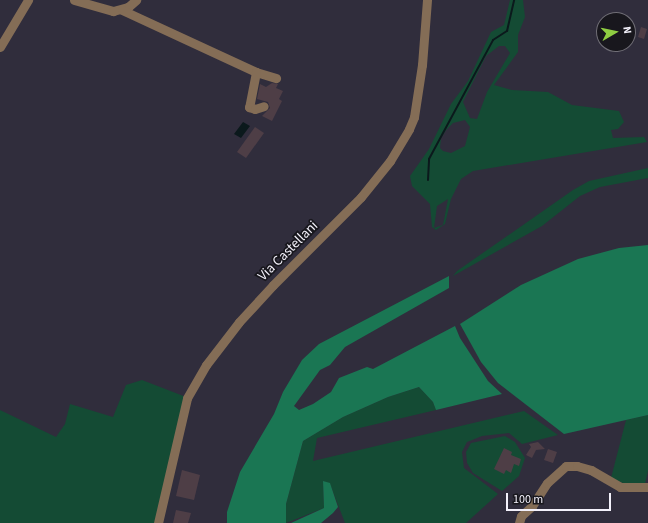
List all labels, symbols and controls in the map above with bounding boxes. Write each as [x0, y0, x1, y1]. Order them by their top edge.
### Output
north arrow [596, 12, 636, 52]
text: N [619, 25, 635, 35]
street label: Via Castellani [255, 218, 321, 284]
scale bar [508, 485, 613, 511]
text: 100 m [513, 491, 543, 508]

